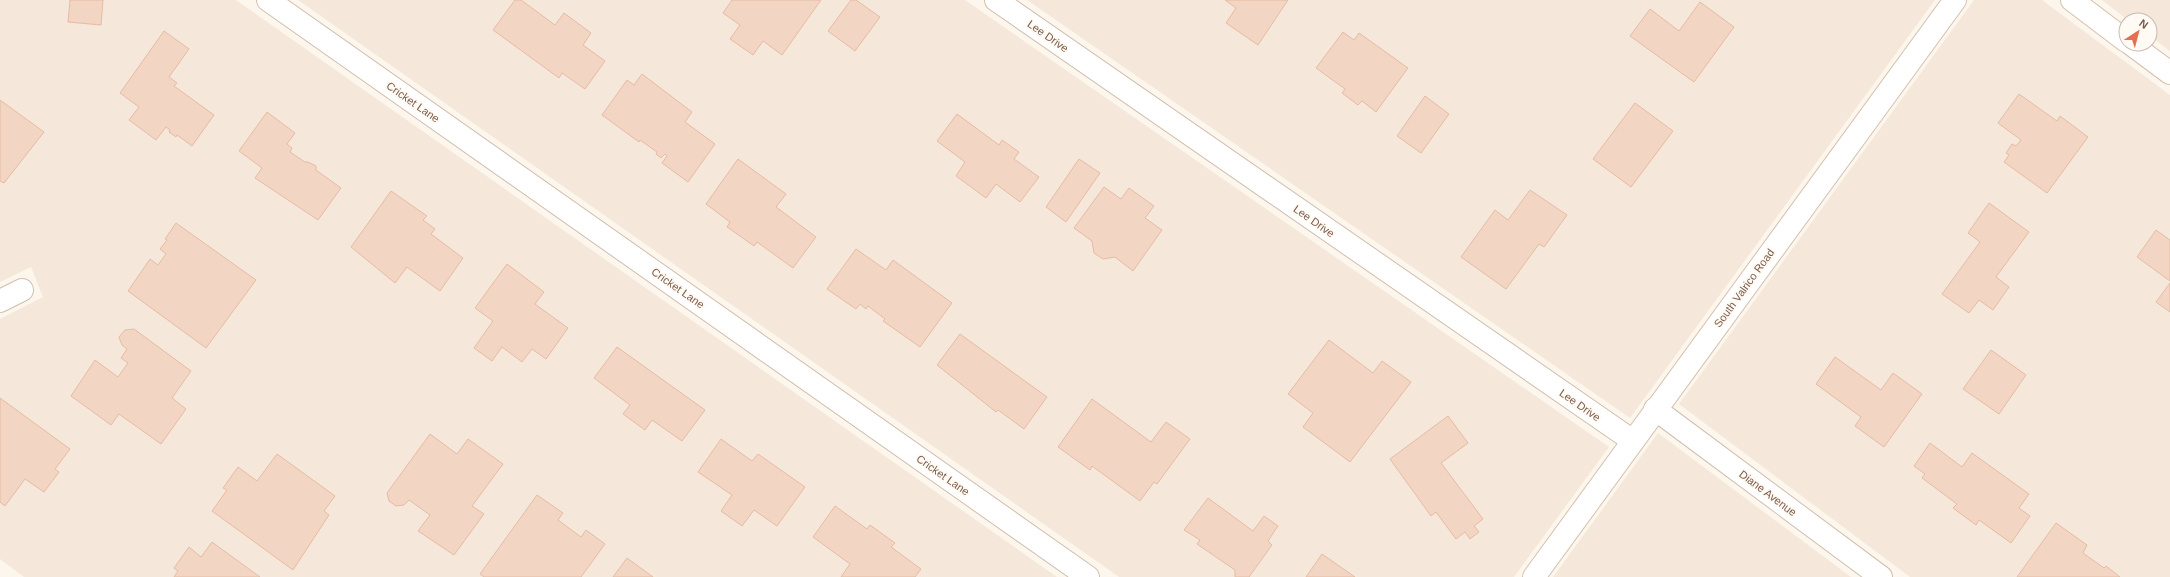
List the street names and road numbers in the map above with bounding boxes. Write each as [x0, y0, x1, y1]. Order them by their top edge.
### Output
street label: Lee Drive [1025, 18, 1071, 54]
street label: Cricket Lane [384, 79, 442, 125]
street label: Lee Drive [1291, 203, 1337, 239]
street label: South Valrico Road [1712, 246, 1776, 330]
street label: Cricket Lane [649, 265, 707, 311]
street label: Lee Drive [1557, 387, 1603, 423]
street label: Cricket Lane [914, 452, 972, 498]
street label: Diane Avenue [1737, 468, 1799, 518]

